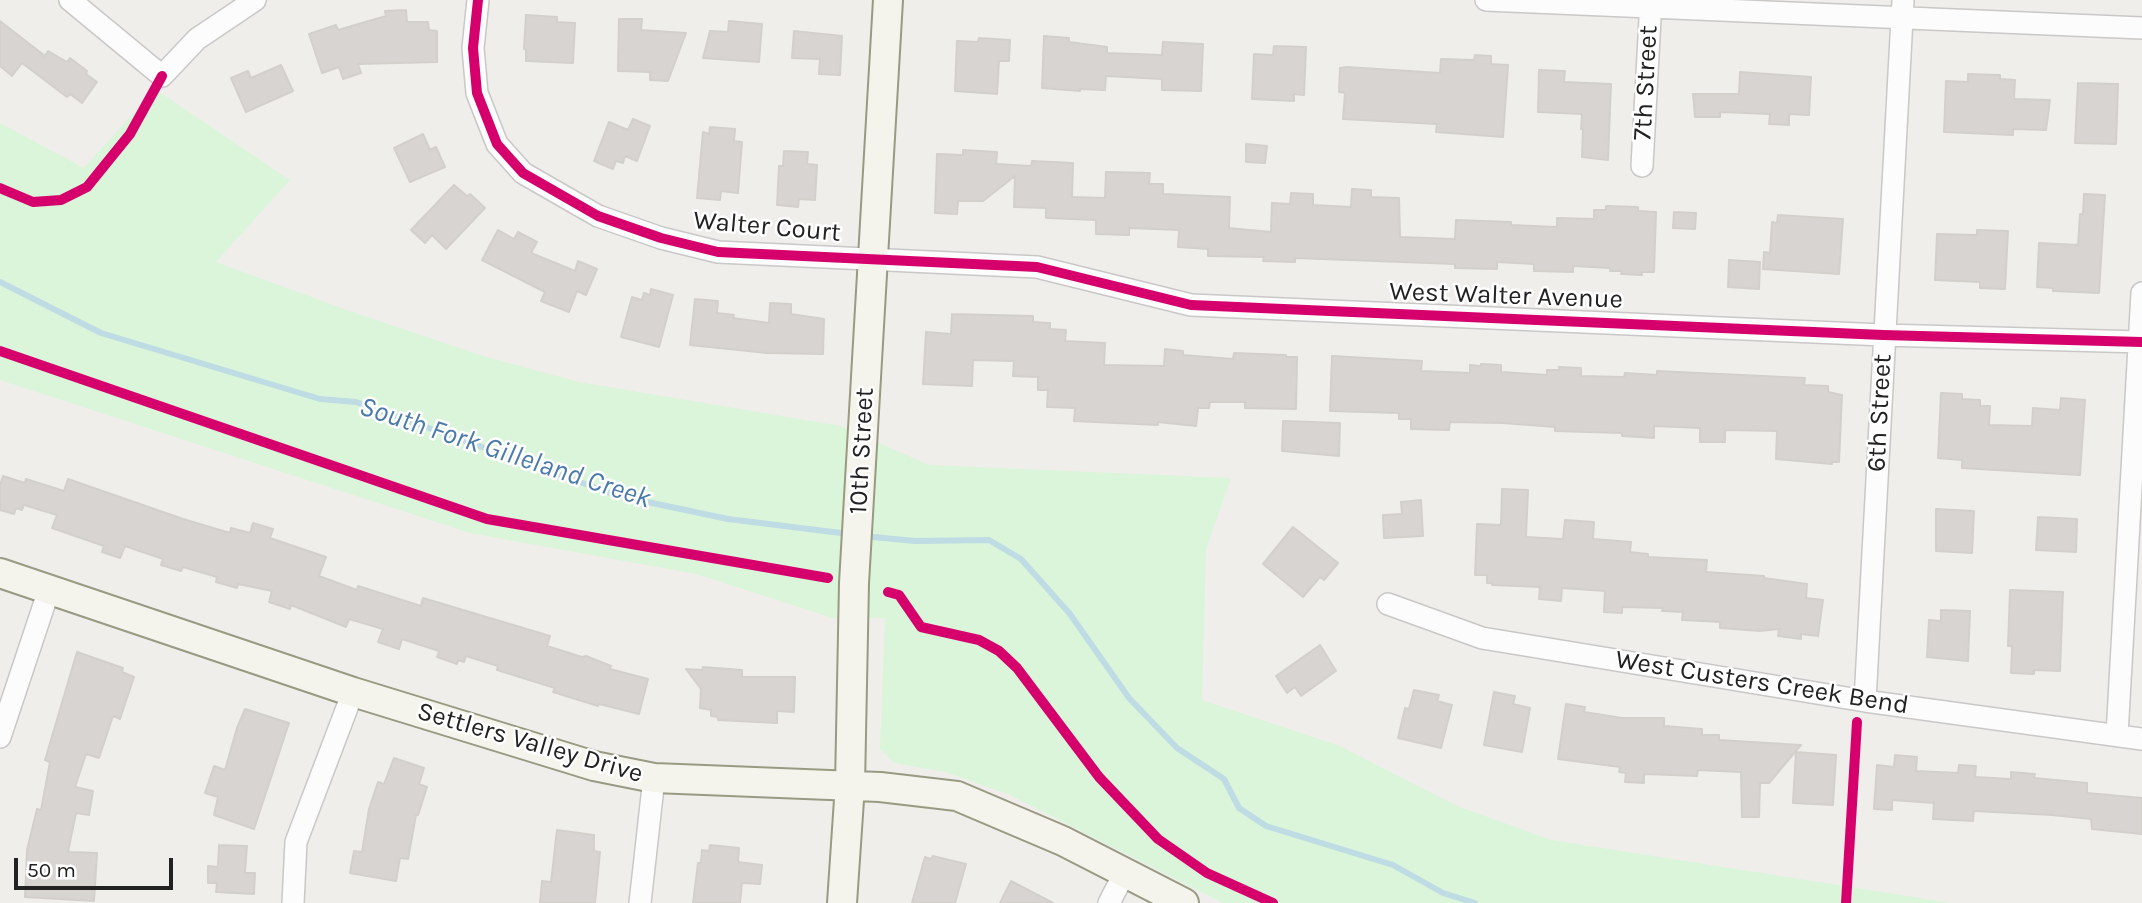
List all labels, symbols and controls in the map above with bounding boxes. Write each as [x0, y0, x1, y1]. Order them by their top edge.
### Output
street label: 7th Street [1627, 25, 1665, 141]
street label: Walter Court [692, 205, 842, 249]
street label: West Walter Avenue [1389, 276, 1623, 316]
street label: 6th Street [1861, 353, 1899, 473]
street label: 10th Street [843, 387, 881, 515]
water label: South Fork Gilleland Creek [355, 390, 655, 516]
street label: West Custers Creek Bend [1613, 644, 1911, 722]
street label: Settlers Valley Drive [413, 696, 647, 790]
scale bar [18, 844, 177, 888]
text: 50 m [27, 858, 76, 882]

